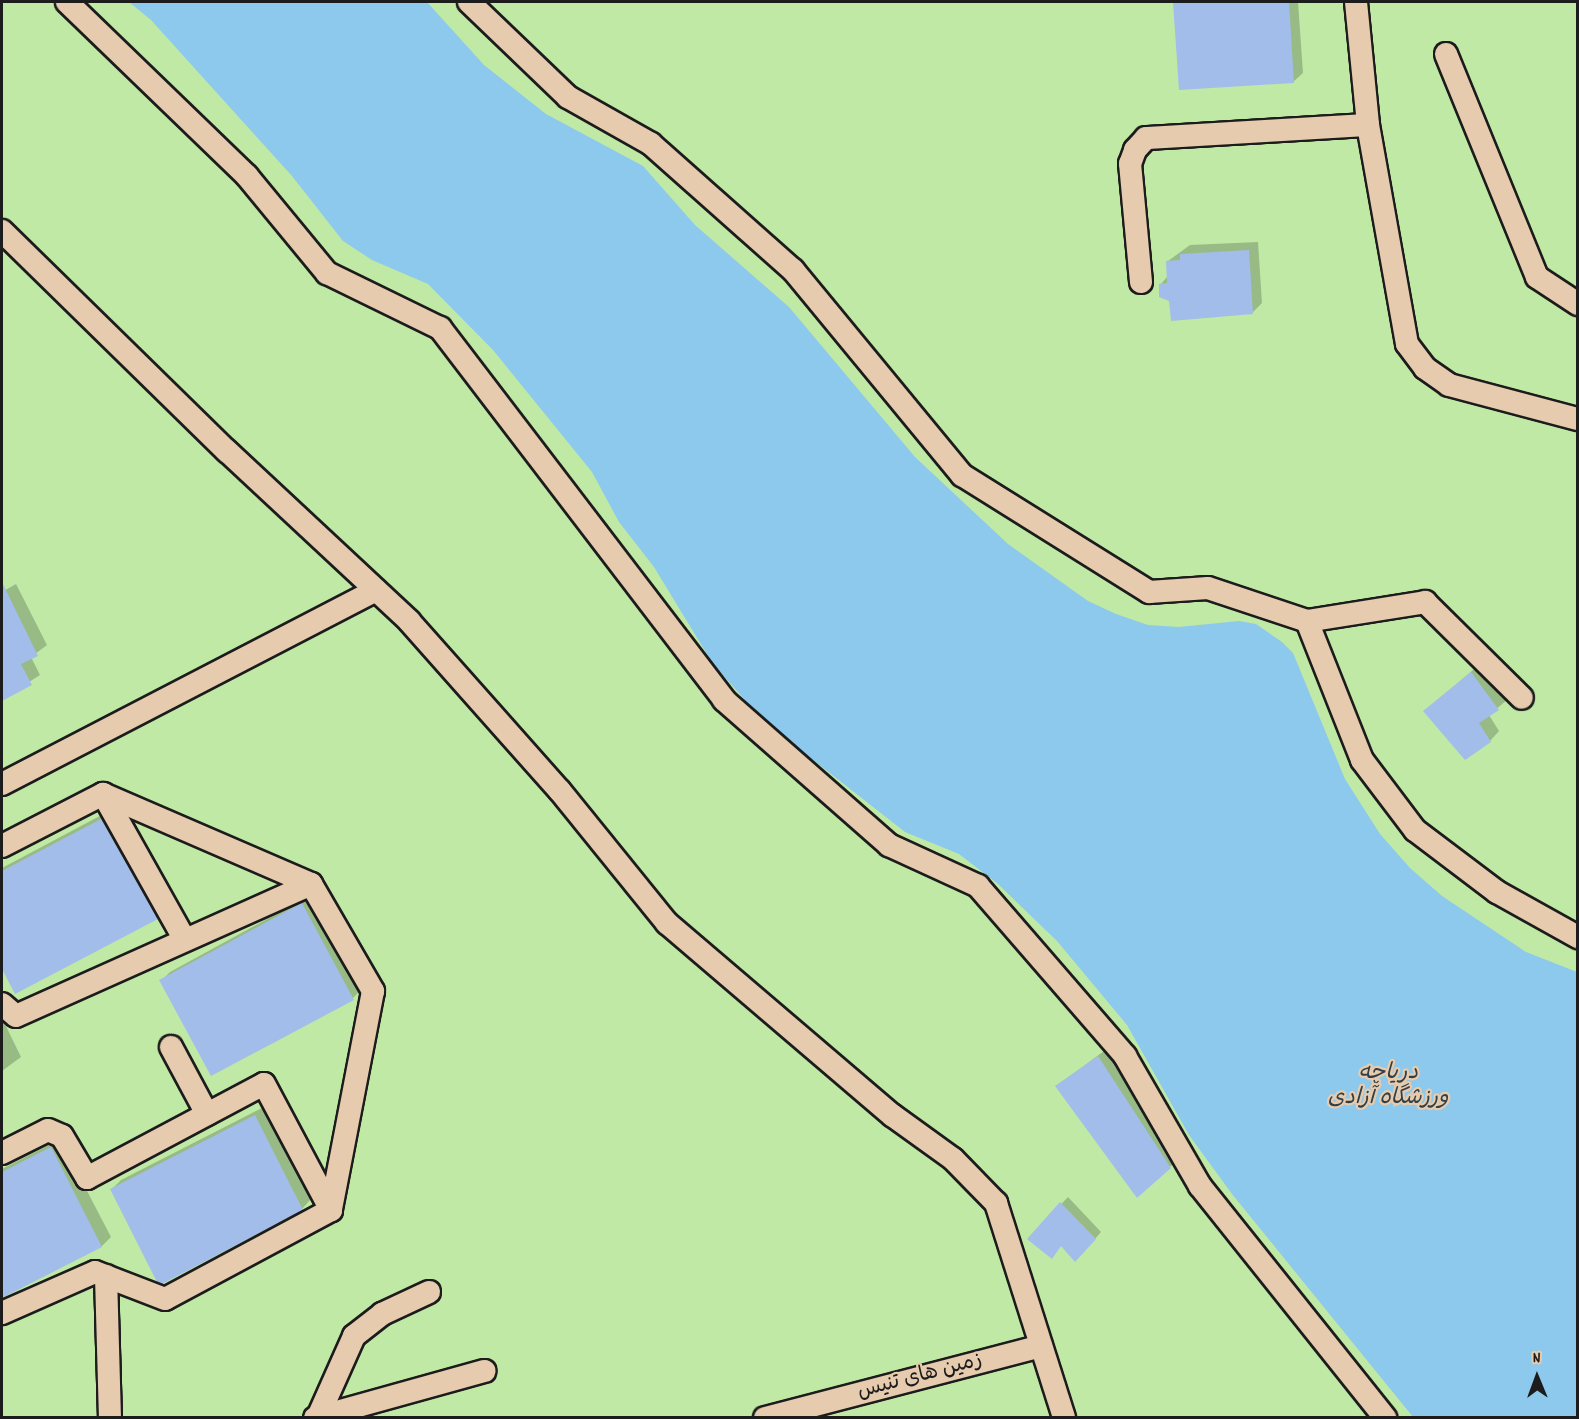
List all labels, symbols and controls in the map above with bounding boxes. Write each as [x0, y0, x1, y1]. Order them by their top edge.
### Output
water label: دریاچه ورزشگاه آزادی [1328, 1060, 1448, 1112]
north arrow [1507, 1347, 1567, 1407]
text: N [1533, 1347, 1541, 1370]
street label: زمین های تنیس [855, 1348, 985, 1406]

